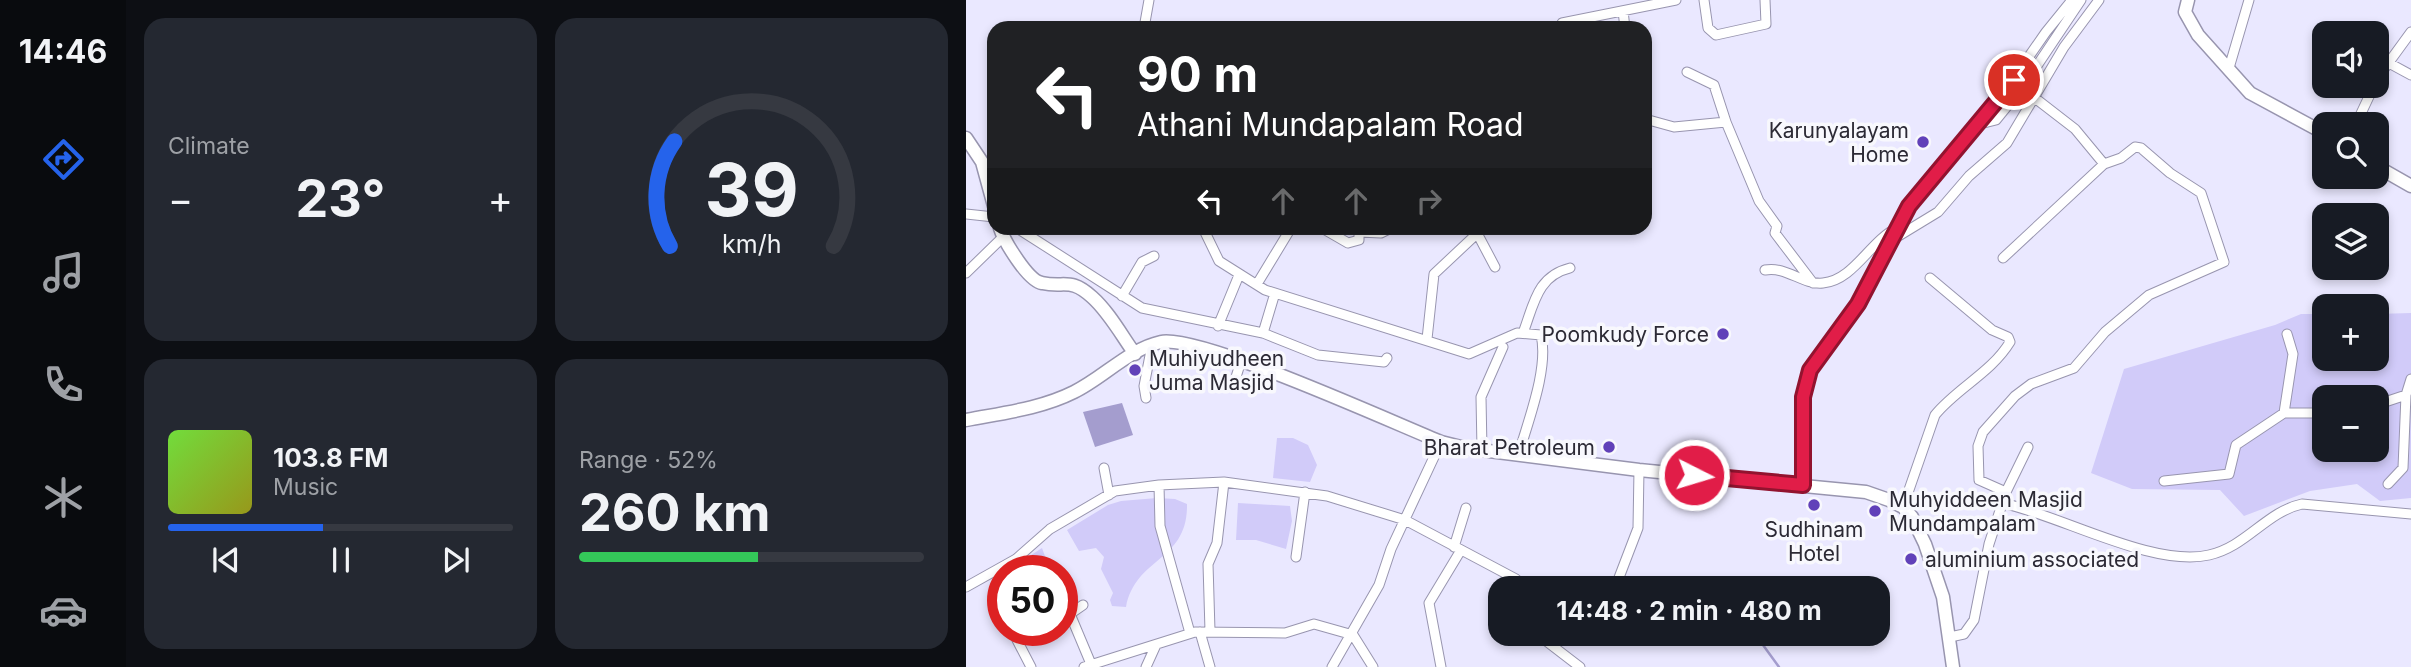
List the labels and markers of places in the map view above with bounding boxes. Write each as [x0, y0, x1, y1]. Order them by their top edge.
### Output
pin [1984, 50, 2044, 110]
place label: Karunyalayam Home [1769, 118, 1909, 167]
marker: Karunyalayam Home [1915, 134, 1931, 150]
place label: Poomkudy Force [1542, 322, 1709, 347]
marker: Poomkudy Force [1715, 326, 1731, 342]
place label: Muhiyudheen Juma Masjid [1149, 346, 1284, 395]
marker: Muhiyudheen Juma Masjid [1127, 362, 1143, 378]
place label: Bharat Petroleum [1424, 435, 1595, 460]
marker: Bharat Petroleum [1601, 439, 1617, 455]
place label: Muhyiddeen Masjid Mundampalam [1889, 487, 2083, 536]
marker: Sudhinam Hotel [1806, 497, 1822, 513]
marker: Muhyiddeen Masjid Mundampalam [1867, 503, 1883, 519]
place label: Sudhinam Hotel [1765, 517, 1863, 566]
place label: aluminium associated [1925, 547, 2139, 572]
marker: aluminium associated [1903, 551, 1919, 567]

